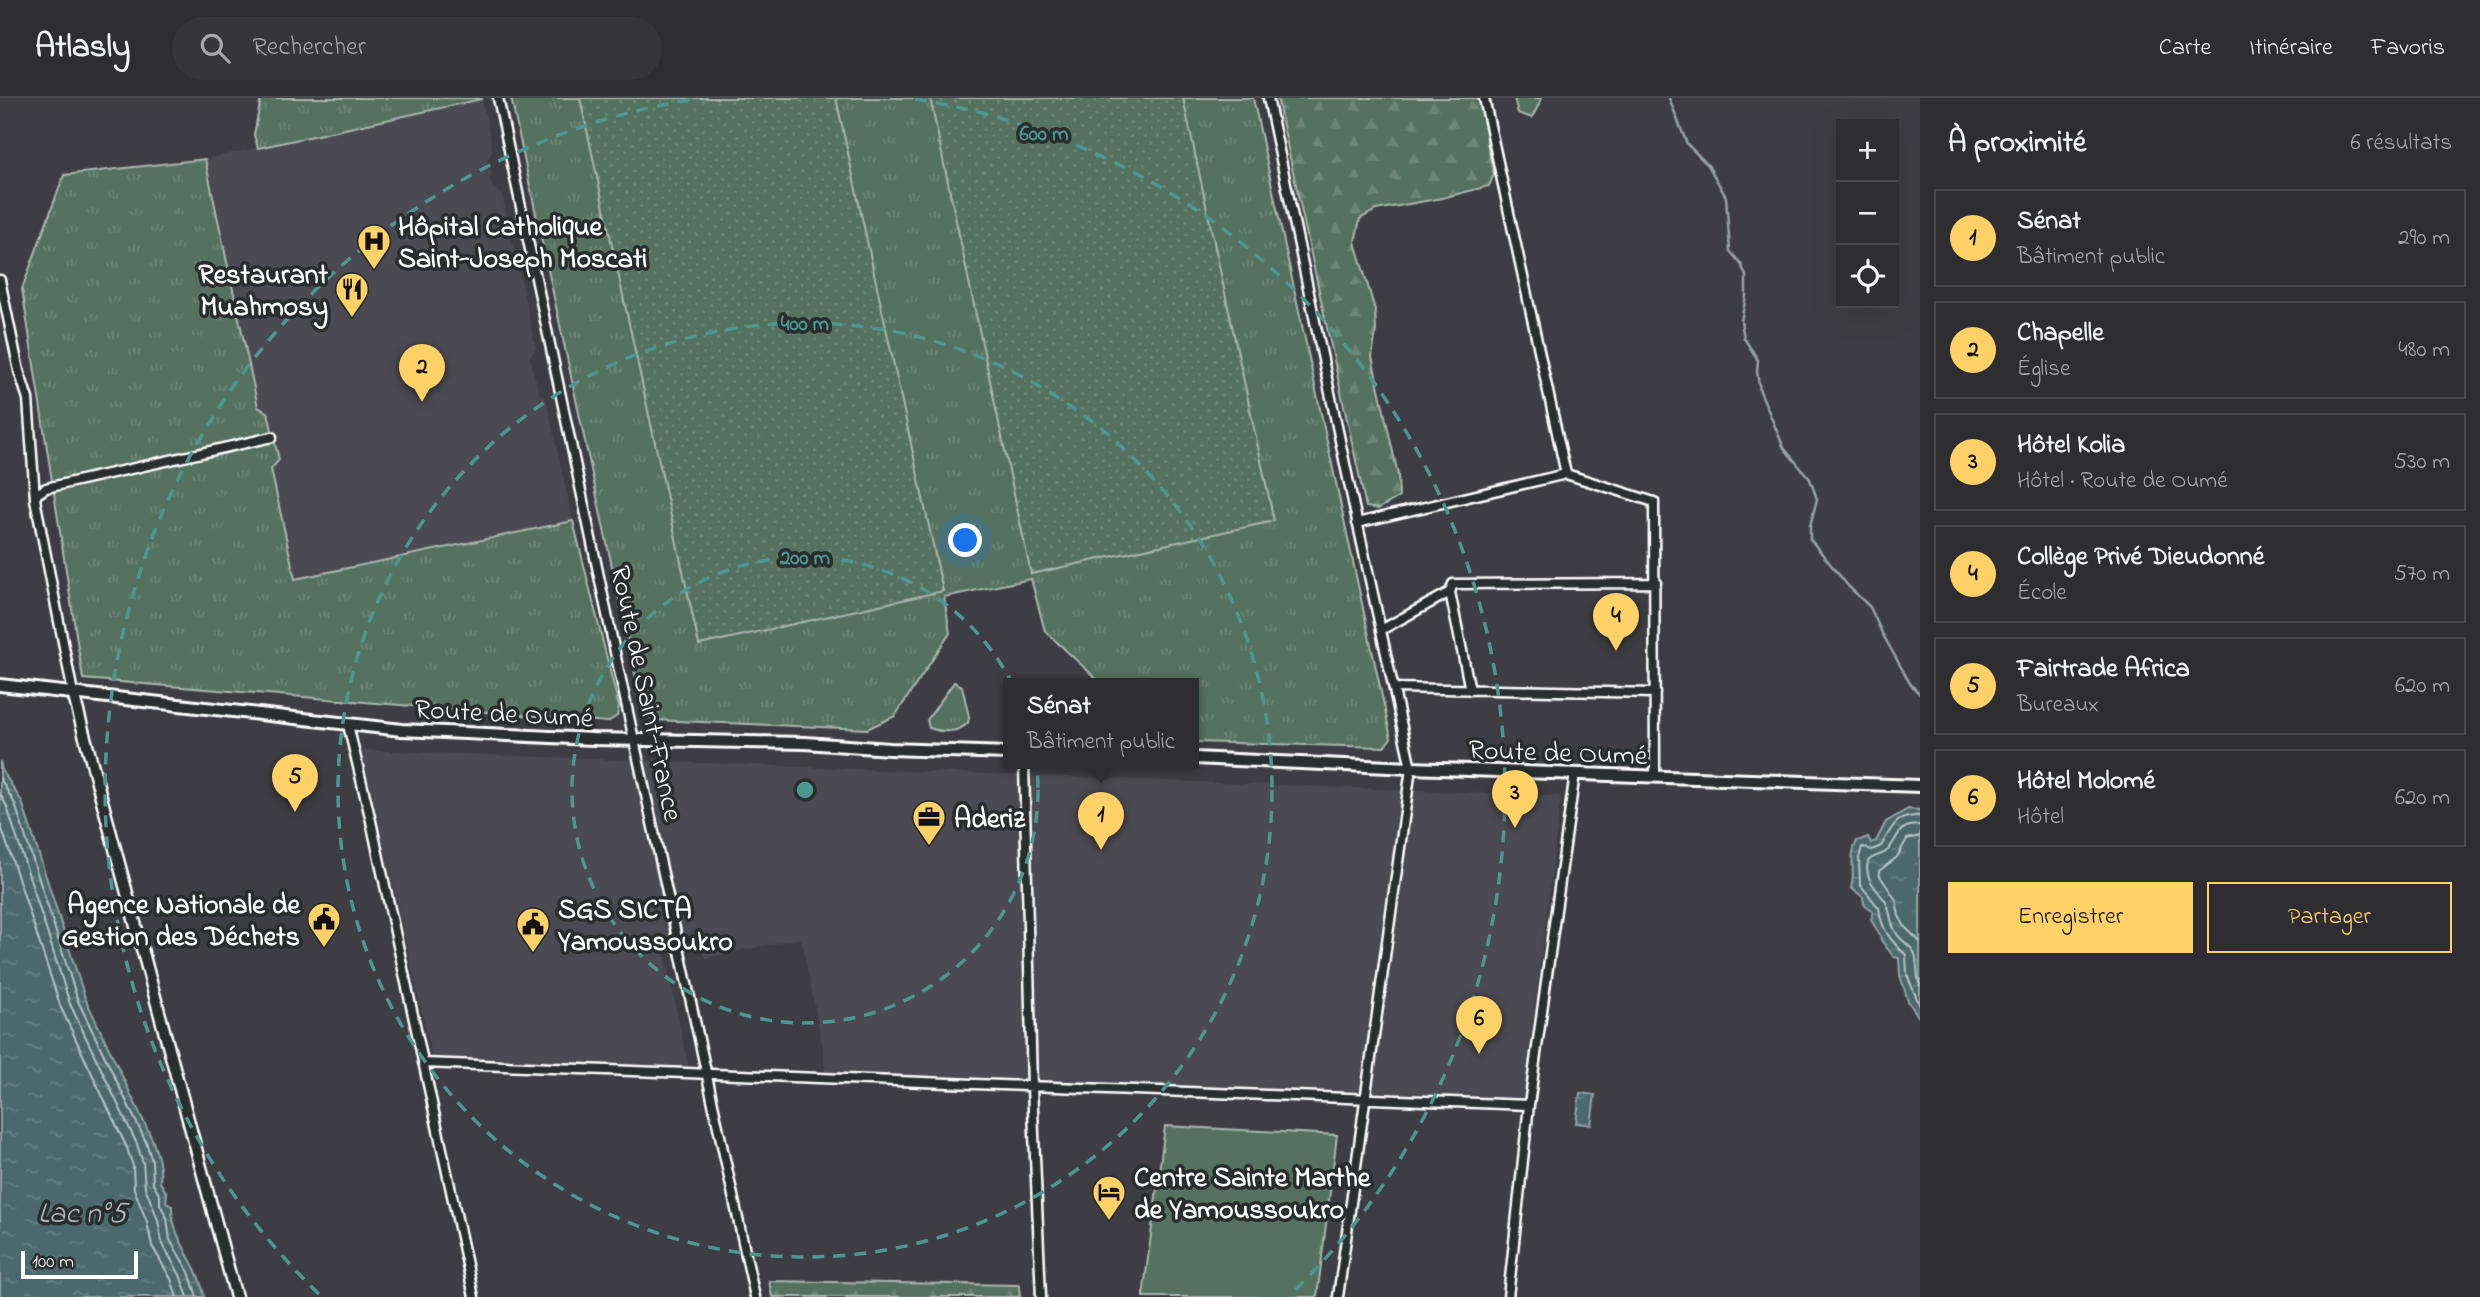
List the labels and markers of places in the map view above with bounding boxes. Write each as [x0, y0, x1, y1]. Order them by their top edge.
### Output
place label: Hôpital Catholique Saint-Joseph Moscati [398, 208, 647, 281]
hospital icon: Hôpital Catholique Saint-Joseph Moscati [355, 222, 393, 271]
place label: Restaurant Muahmosy [198, 256, 329, 329]
restaurant icon: Restaurant Muahmosy [333, 270, 371, 319]
pin: 2 [399, 344, 445, 402]
pin: 4 [1593, 593, 1639, 651]
pin: 5 [272, 754, 318, 812]
pin: 3 [1492, 770, 1538, 828]
centre of rings [793, 778, 817, 802]
pin: 1 [1078, 792, 1124, 850]
office icon: Aderiz [910, 798, 948, 847]
place label: Aderiz [954, 800, 1026, 841]
place label: Agence Nationale de Gestion des Déchets [61, 886, 301, 959]
place label: SGS SICTA Yamoussoukro [557, 891, 733, 964]
public building icon: Agence Nationale de Gestion des Déchets [305, 900, 343, 949]
public building icon: SGS SICTA Yamoussoukro [514, 905, 552, 954]
pin: 6 [1456, 996, 1502, 1054]
place label: Centre Sainte Marthe de Yamoussoukro [1134, 1159, 1372, 1232]
hotel icon: Centre Sainte Marthe de Yamoussoukro [1090, 1173, 1128, 1222]

